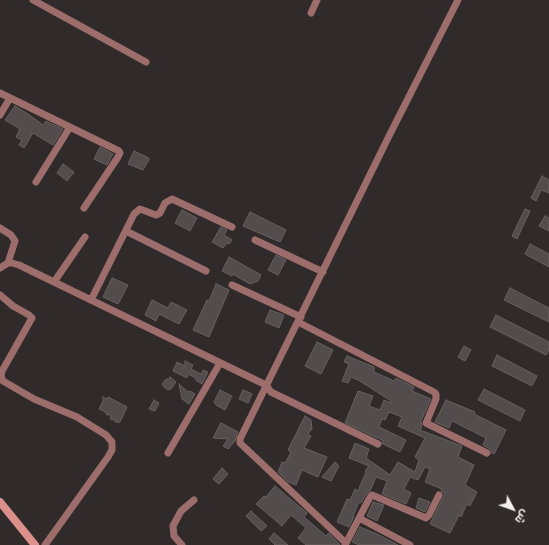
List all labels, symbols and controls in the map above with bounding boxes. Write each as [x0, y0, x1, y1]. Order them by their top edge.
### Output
north arrow [493, 489, 533, 529]
text: ش [512, 507, 532, 527]

